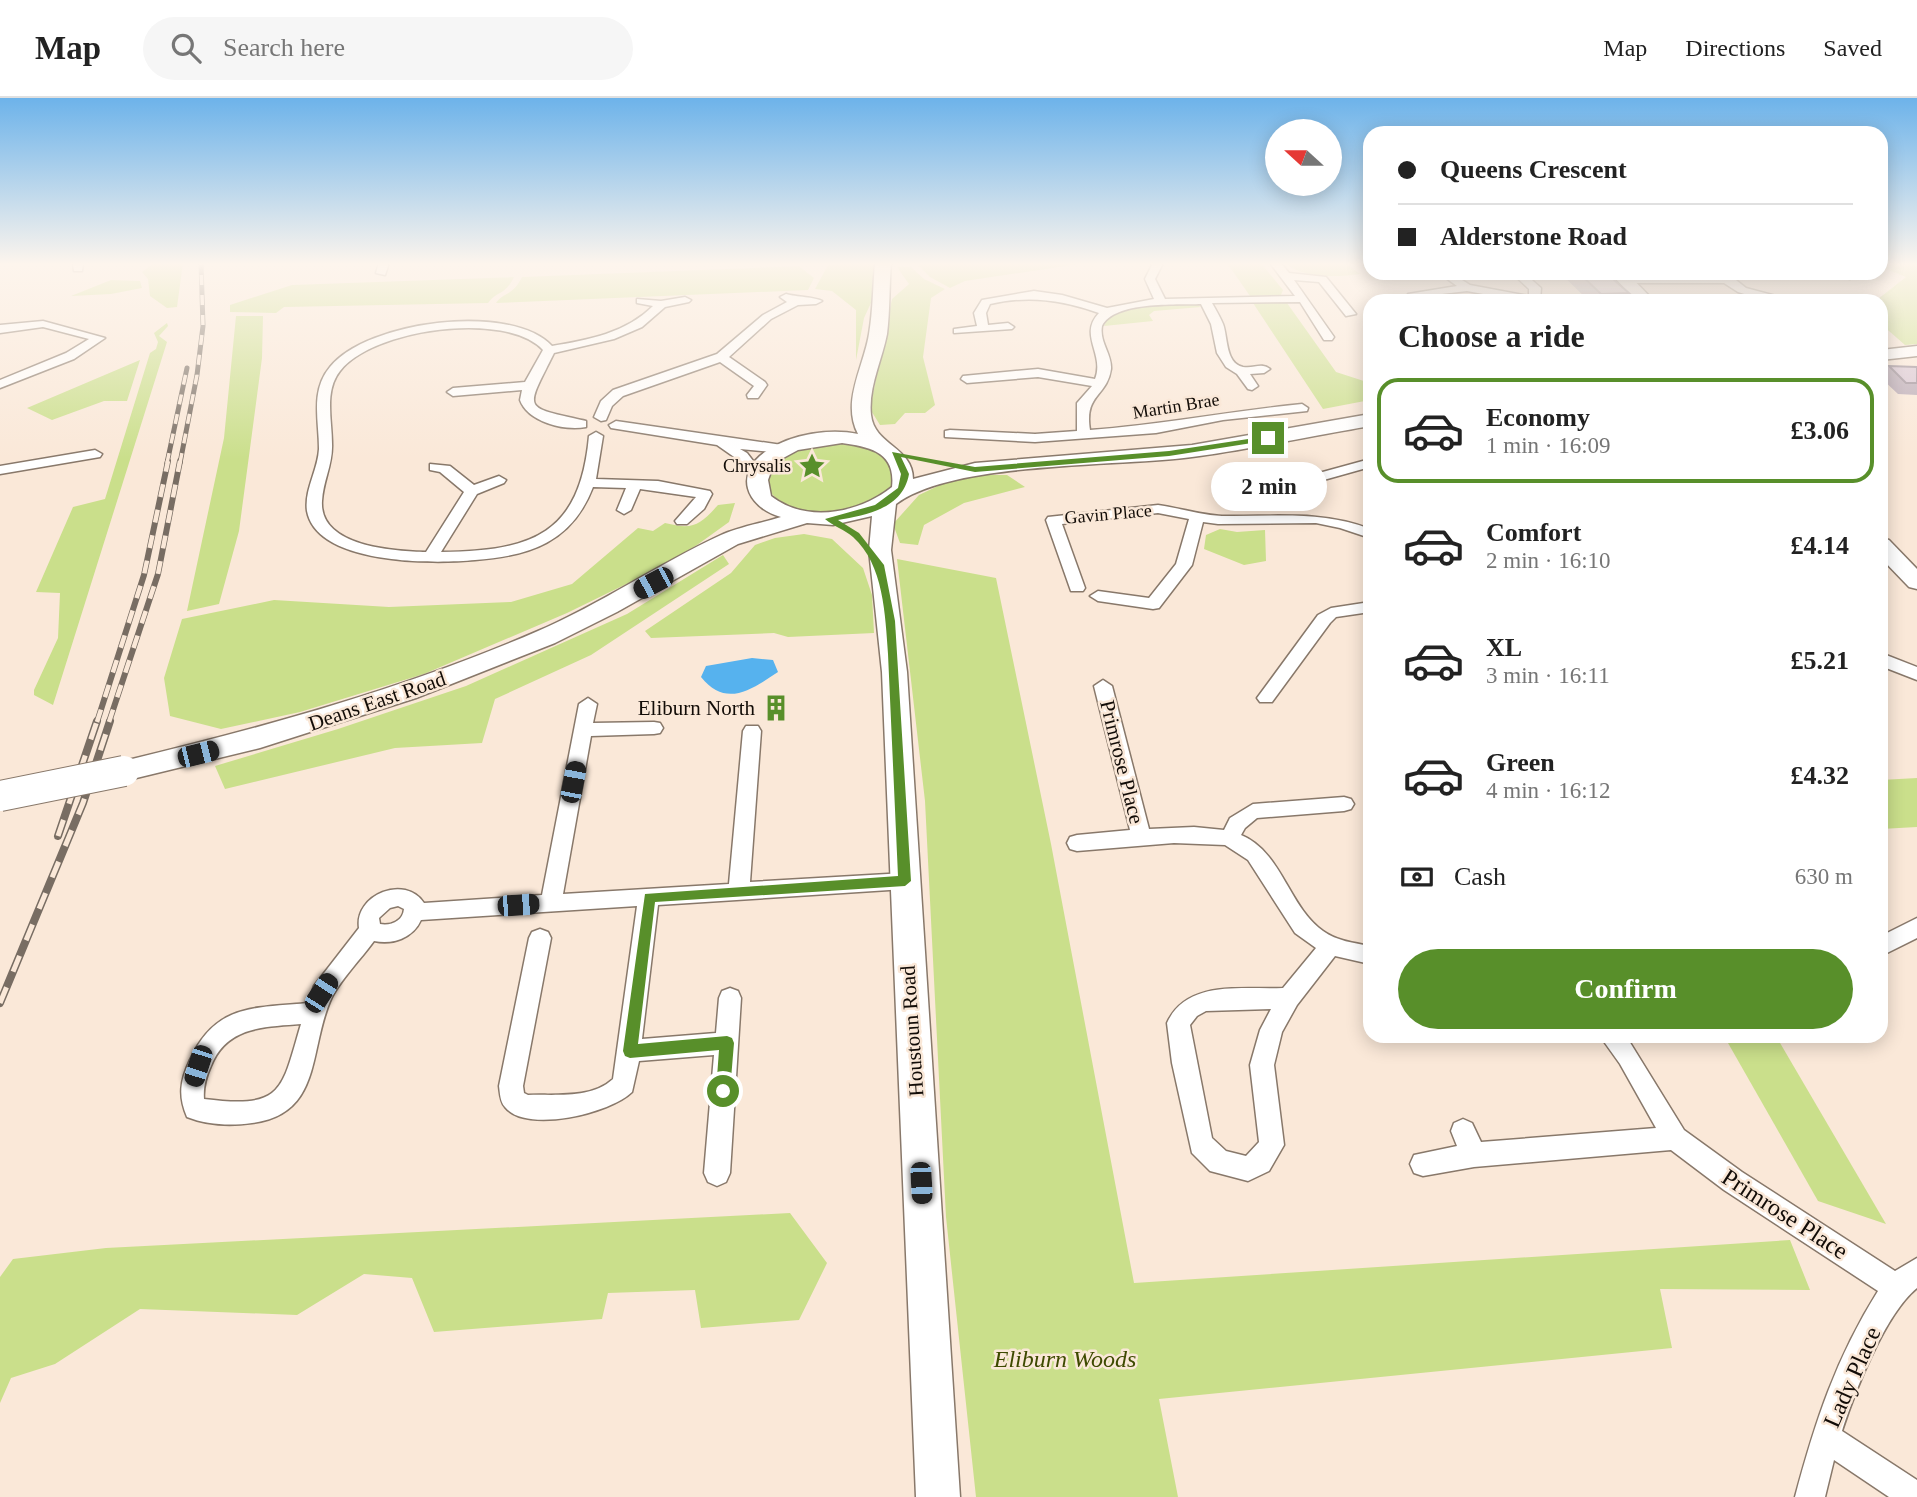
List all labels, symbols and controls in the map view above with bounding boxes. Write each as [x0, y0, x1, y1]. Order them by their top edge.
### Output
search box [143, 17, 633, 80]
icon: search [167, 29, 205, 67]
text: Map [35, 30, 101, 66]
text: Search here [223, 33, 345, 62]
text: Map [1603, 35, 1647, 61]
text: Directions [1685, 35, 1785, 61]
text: Saved [1823, 35, 1882, 61]
north arrow [1265, 119, 1342, 196]
map controls [1265, 119, 1342, 196]
text: Queens Crescent [1440, 155, 1627, 184]
text: Alderstone Road [1440, 222, 1627, 251]
text: Choose a ride [1398, 318, 1585, 354]
street label: Martin Brae [1131, 389, 1221, 423]
icon: car [1402, 399, 1465, 462]
text: Economy [1486, 403, 1590, 432]
text: £3.06 [1791, 416, 1849, 445]
route end [1252, 422, 1284, 454]
text: 1 min · 16:09 [1486, 433, 1611, 458]
place icon: Chrysalis [797, 451, 827, 481]
place label: Chrysalis [723, 456, 791, 476]
callout: 2 min [1210, 462, 1326, 512]
text: 2 min [1241, 474, 1297, 499]
street label: Gavin Place [1064, 500, 1152, 528]
icon: car [1402, 514, 1465, 577]
text: Comfort [1486, 518, 1581, 547]
text: £4.14 [1791, 531, 1849, 560]
text: 2 min · 16:10 [1486, 548, 1611, 573]
car [630, 564, 677, 602]
icon: car [1402, 629, 1465, 692]
text: XL [1486, 633, 1522, 662]
text: £5.21 [1791, 646, 1849, 675]
text: 3 min · 16:11 [1486, 663, 1610, 688]
street label: Deans East Road [305, 666, 449, 736]
building icon: Eliburn North [761, 693, 791, 723]
place label: Eliburn North [638, 696, 755, 720]
street label: Primrose Place [1095, 698, 1149, 826]
car [176, 739, 221, 769]
icon: car [1402, 744, 1465, 807]
text: Green [1486, 748, 1555, 777]
car [559, 759, 588, 805]
text: £4.32 [1791, 761, 1849, 790]
text: 4 min · 16:12 [1486, 778, 1611, 803]
icon: cash [1398, 858, 1436, 896]
text: Cash [1454, 862, 1506, 891]
text: 630 m [1795, 864, 1853, 889]
car [497, 893, 540, 917]
button: Confirm [1398, 949, 1853, 1029]
street label: Houstoun Road [895, 964, 929, 1097]
car [301, 970, 342, 1016]
car [182, 1043, 215, 1089]
route start [707, 1075, 739, 1107]
car [910, 1161, 933, 1205]
street label: Primrose Place [1717, 1164, 1853, 1264]
street label: Lady Place [1818, 1323, 1886, 1431]
park label: Eliburn Woods [993, 1346, 1136, 1372]

